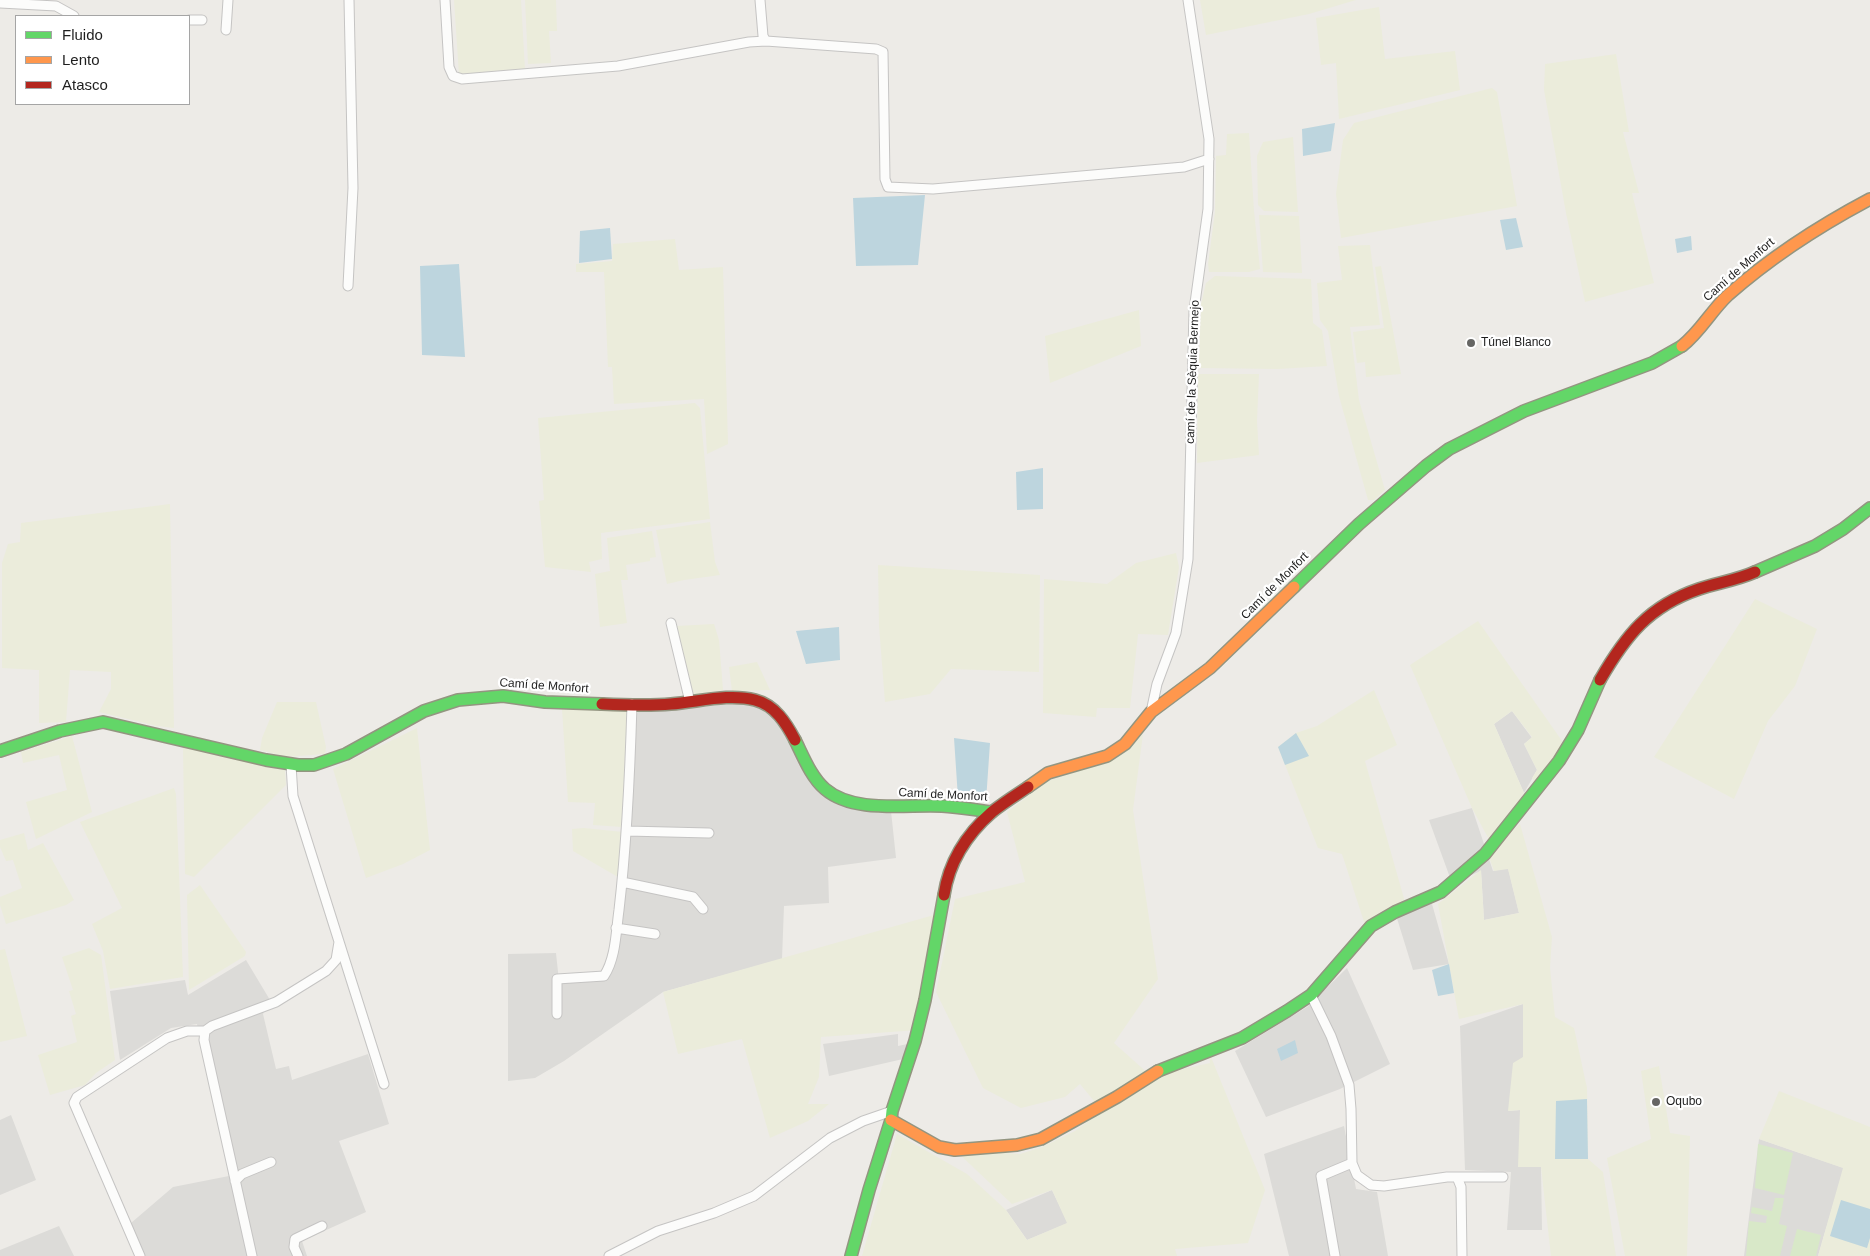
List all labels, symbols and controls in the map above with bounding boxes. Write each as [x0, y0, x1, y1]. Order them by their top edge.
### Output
legend [15, 15, 190, 105]
text: Fluido [62, 26, 103, 43]
text: Lento [62, 51, 100, 68]
text: Atasco [62, 76, 108, 93]
street label: Camí de Monfort [1701, 235, 1777, 305]
street label: camí de la Sèquia Bermejo [1183, 300, 1203, 444]
place label: Túnel Blanco [1481, 336, 1551, 350]
marker: Túnel Blanco [1465, 337, 1477, 349]
street label: Camí de Monfort [1238, 549, 1312, 623]
street label: Camí de Monfort [499, 676, 589, 696]
street label: Camí de Monfort [898, 785, 988, 805]
place label: Oqubo [1666, 1095, 1702, 1109]
marker: Oqubo [1650, 1096, 1662, 1108]

